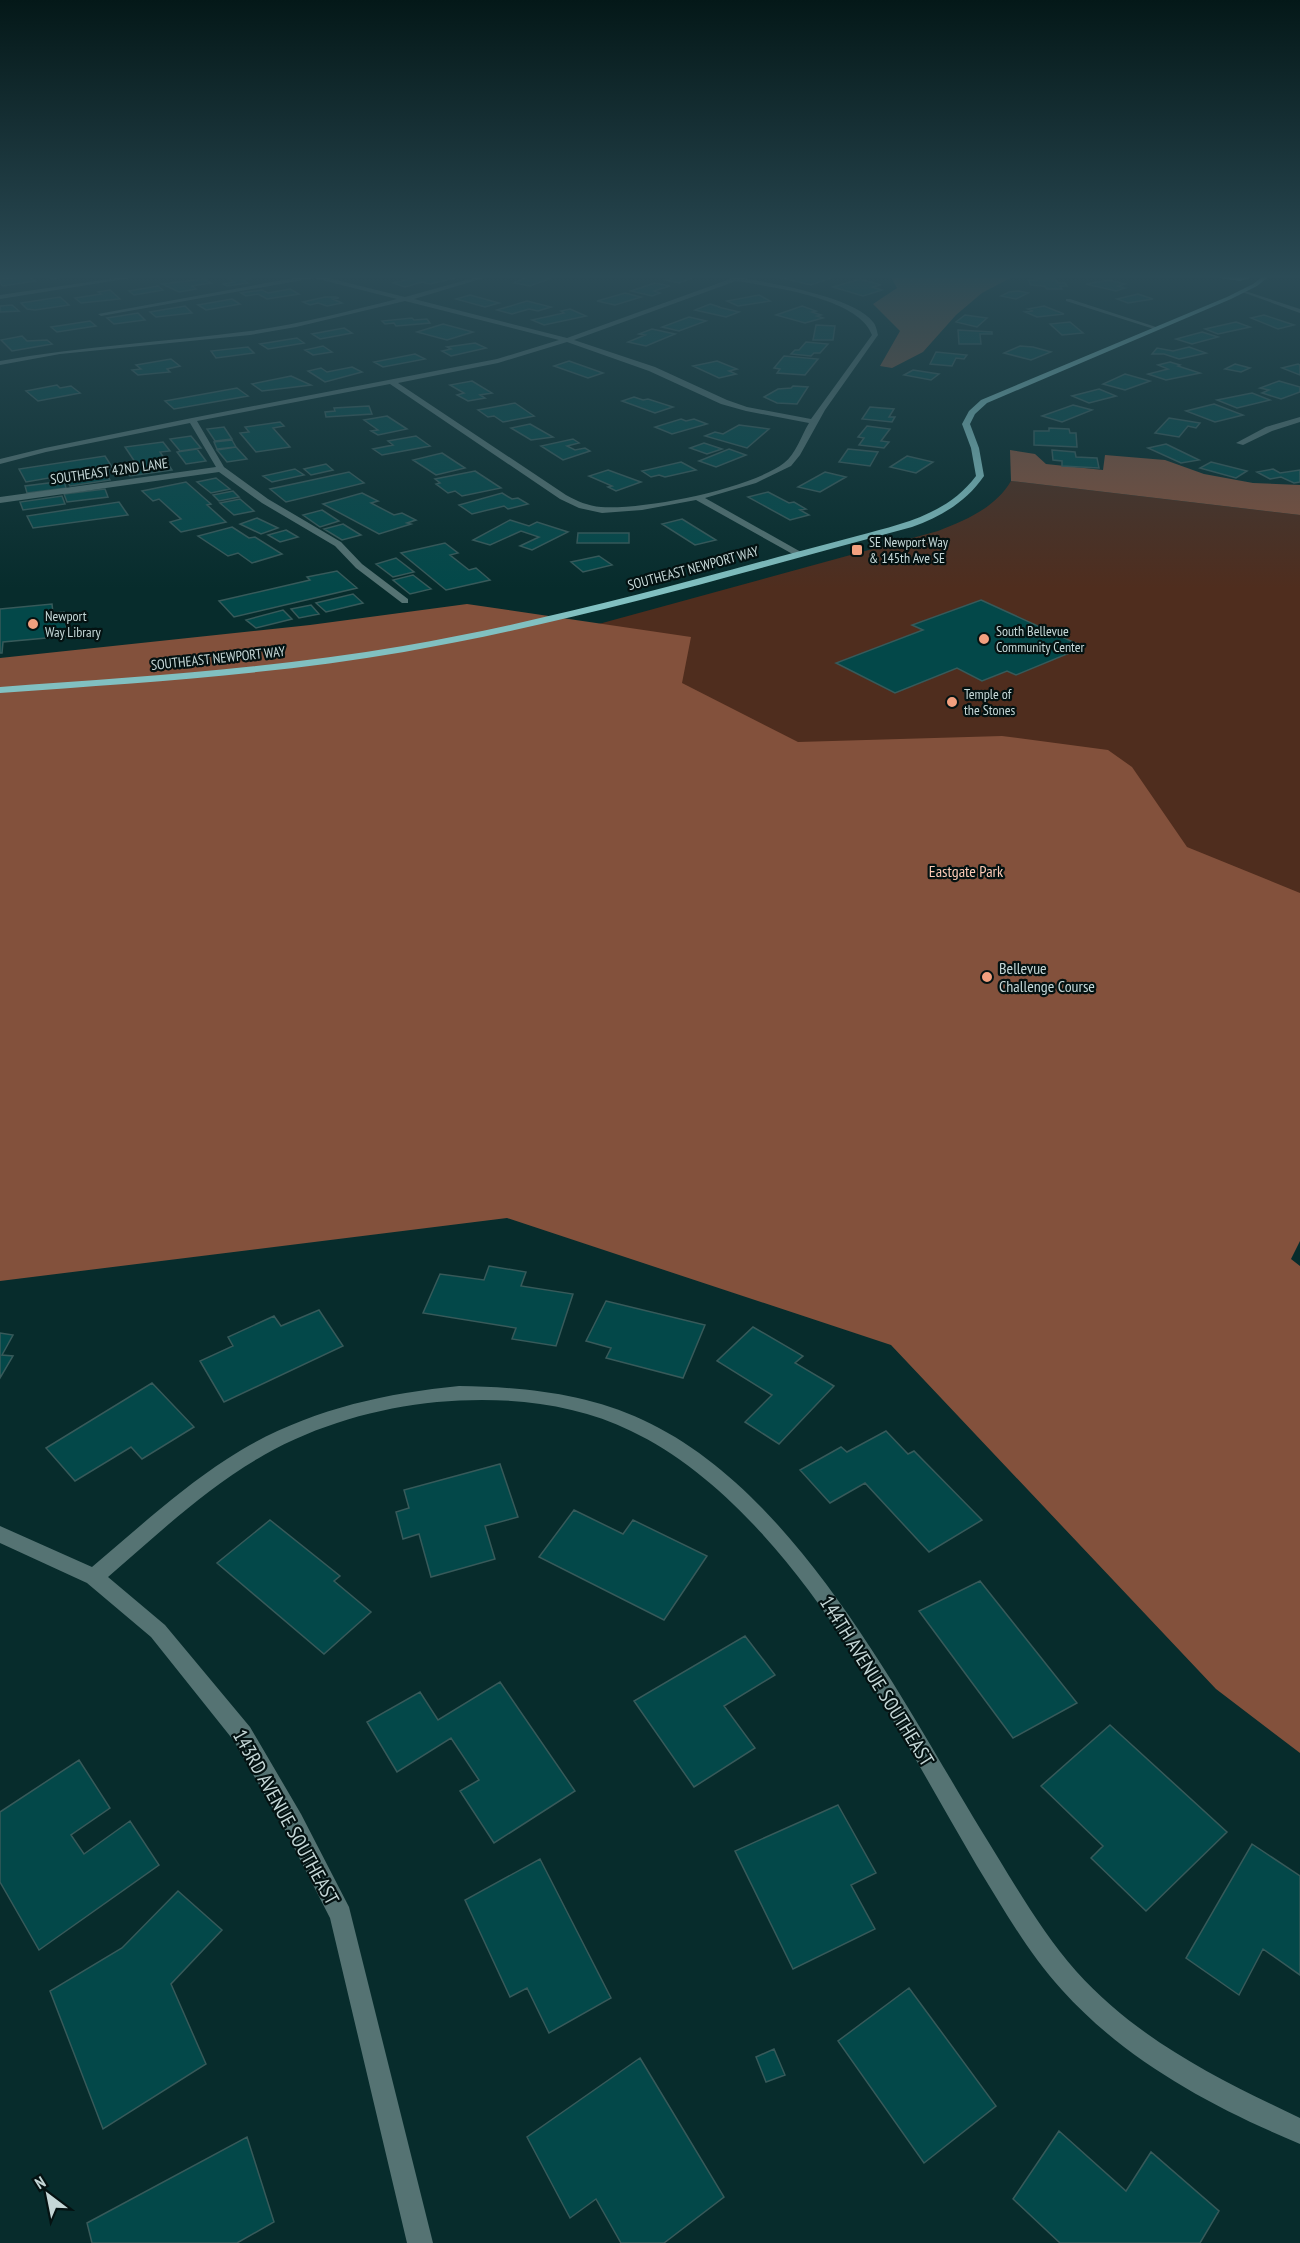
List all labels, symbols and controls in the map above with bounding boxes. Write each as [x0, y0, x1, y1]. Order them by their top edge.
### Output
street label: SOUTHEAST 42ND LANE [49, 454, 169, 488]
place label: SE Newport Way & 145th Ave SE [869, 533, 949, 567]
street label: SOUTHEAST NEWPORT WAY [626, 542, 761, 594]
marker: SE Newport Way & 145th Ave SE [850, 543, 864, 557]
place label: Newport Way Library [45, 607, 102, 641]
marker: Newport Way Library [26, 617, 40, 631]
place label: South Bellevue Community Center [996, 622, 1085, 656]
marker: South Bellevue Community Center [977, 632, 991, 646]
street label: SOUTHEAST NEWPORT WAY [150, 642, 287, 674]
place label: Temple of the Stones [964, 685, 1015, 719]
marker: Temple of the Stones [945, 695, 959, 709]
park label: Eastgate Park [929, 861, 1004, 881]
place label: Bellevue Challenge Course [999, 958, 1095, 996]
marker: Bellevue Challenge Course [980, 970, 994, 984]
street label: 144TH AVENUE SOUTHEAST [814, 1591, 940, 1771]
street label: 143RD AVENUE SOUTHEAST [227, 1725, 345, 1909]
north arrow [18, 2165, 78, 2225]
text: N [31, 2172, 49, 2193]

